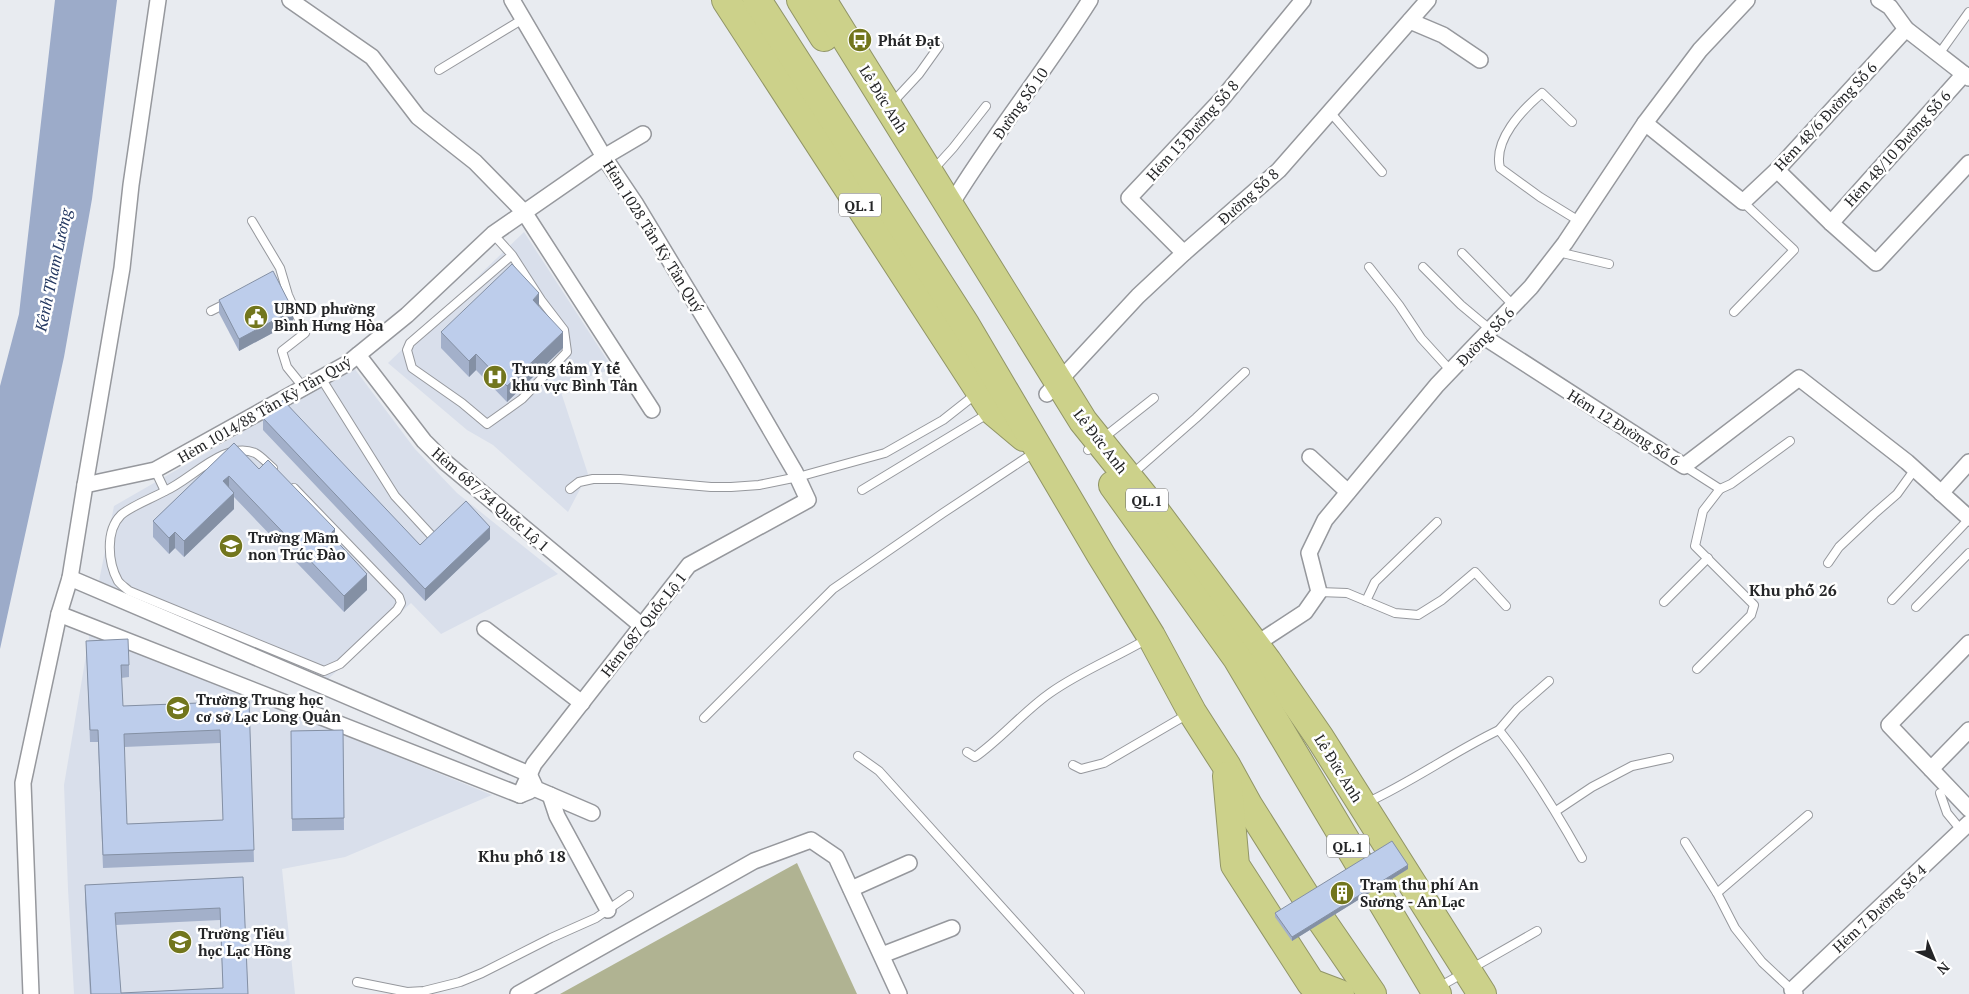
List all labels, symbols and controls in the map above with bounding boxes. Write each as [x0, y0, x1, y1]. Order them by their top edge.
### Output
bus stop icon: Phát Đạt [847, 27, 873, 53]
place label: Phát Đạt [878, 30, 940, 50]
street label: Hẻm 48/6 Đường Số 6 [1769, 57, 1881, 175]
street label: Lê Đức Anh [855, 61, 913, 137]
street label: Đường Số 10 [988, 63, 1052, 143]
street label: Hẻm 13 Đường Số 8 [1141, 75, 1243, 185]
street label: Hẻm 48/10 Đường Số 6 [1839, 86, 1955, 210]
street label: Hẻm 1028 Tân Kỳ Tân Quý [599, 156, 709, 316]
street label: Đường Số 8 [1213, 163, 1283, 229]
road number: QL.1 [839, 194, 881, 216]
water label: Kênh Tham Lương [29, 206, 77, 334]
place label: UBND phường Bình Hưng Hòa [274, 298, 384, 335]
street label: Đường Số 6 [1452, 302, 1518, 370]
public building icon: UBND phường Bình Hưng Hòa [243, 304, 269, 330]
street label: Hẻm 1014/88 Tân Kỳ Tân Quý [174, 351, 355, 467]
place label: Trung tâm Y tế khu vực Bình Tân [512, 358, 638, 395]
hospital icon: Trung tâm Y tế khu vực Bình Tân [482, 364, 508, 390]
street label: Hẻm 12 Đường Số 6 [1564, 384, 1684, 470]
street label: Lê Đức Anh [1070, 405, 1133, 477]
street label: Hẻm 687/34 Quốc Lộ 1 [428, 443, 554, 555]
road number: QL.1 [1126, 488, 1168, 512]
place label: Trường Mầm non Trúc Đào [248, 527, 345, 564]
school or university icon: Trường Mầm non Trúc Đào [218, 533, 244, 559]
street label: Hẻm 687 Quốc Lộ 1 [596, 567, 690, 681]
district label: Khu phố 26 [1749, 579, 1837, 601]
place label: Trường Trung học cơ sở Lạc Long Quân [196, 689, 341, 726]
school or university icon: Trường Trung học cơ sở Lạc Long Quân [165, 695, 191, 721]
street label: Lê Đức Anh [1310, 730, 1368, 806]
road number: QL.1 [1327, 834, 1369, 858]
district label: Khu phố 18 [478, 845, 566, 867]
street label: Hẻm 7 Đường Số 4 [1828, 859, 1930, 957]
place label: Trạm thu phí An Sương - An Lạc [1360, 874, 1479, 911]
building icon: Trạm thu phí An Sương - An Lạc [1329, 880, 1355, 906]
place label: Trường Tiểu học Lạc Hồng [198, 923, 292, 960]
school or university icon: Trường Tiểu học Lạc Hồng [167, 929, 193, 955]
north arrow [1909, 934, 1959, 984]
text: N [1933, 958, 1954, 979]

